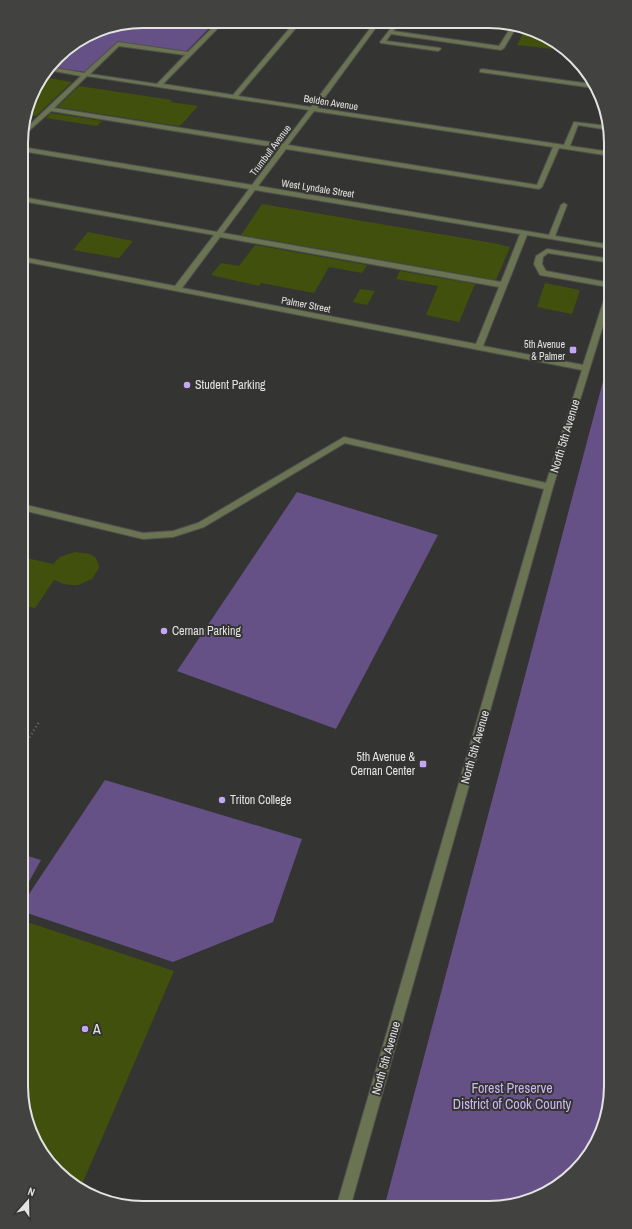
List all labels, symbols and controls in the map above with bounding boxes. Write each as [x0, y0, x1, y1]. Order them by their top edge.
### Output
street label: Belden Avenue [303, 92, 360, 113]
street label: Trumbull Avenue [247, 122, 294, 179]
street label: West Lyndale Street [281, 176, 356, 201]
street label: Palmer Street [280, 293, 332, 316]
place label: 5th Avenue & Palmer [524, 338, 565, 363]
marker: 5th Avenue & Palmer [568, 345, 578, 355]
place label: Student Parking [195, 377, 266, 393]
marker: Student Parking [182, 380, 192, 390]
street label: North 5th Avenue [546, 397, 584, 475]
place label: Cernan Parking [172, 623, 241, 639]
marker: Cernan Parking [159, 626, 169, 636]
street label: North 5th Avenue [457, 708, 493, 786]
place label: 5th Avenue & Cernan Center [350, 749, 416, 779]
marker: 5th Avenue & Cernan Center [418, 759, 428, 769]
place label: Triton College [230, 792, 291, 808]
marker: Triton College [217, 795, 227, 805]
street label: North 5th Avenue [368, 1019, 404, 1097]
place label: A [92, 1020, 101, 1038]
marker: A [80, 1024, 90, 1034]
park label: Forest Preserve District of Cook County [453, 1079, 572, 1113]
north arrow [8, 1181, 48, 1221]
text: N [26, 1184, 37, 1199]

